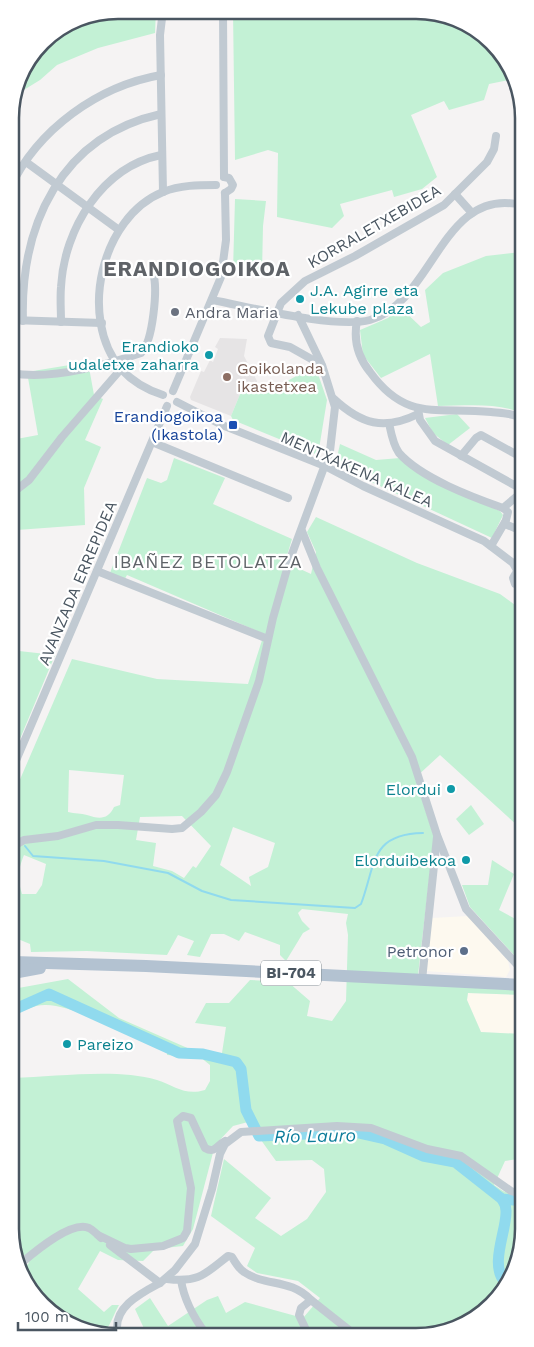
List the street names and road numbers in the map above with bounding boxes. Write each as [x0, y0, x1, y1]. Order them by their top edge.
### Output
street label: KORRALETXEBIDEA [304, 180, 445, 272]
street label: MENTXAKENA KALEA [278, 427, 436, 512]
street label: AVANZADA ERREPIDEA [34, 498, 121, 668]
road number: BI-704 [261, 960, 321, 986]

